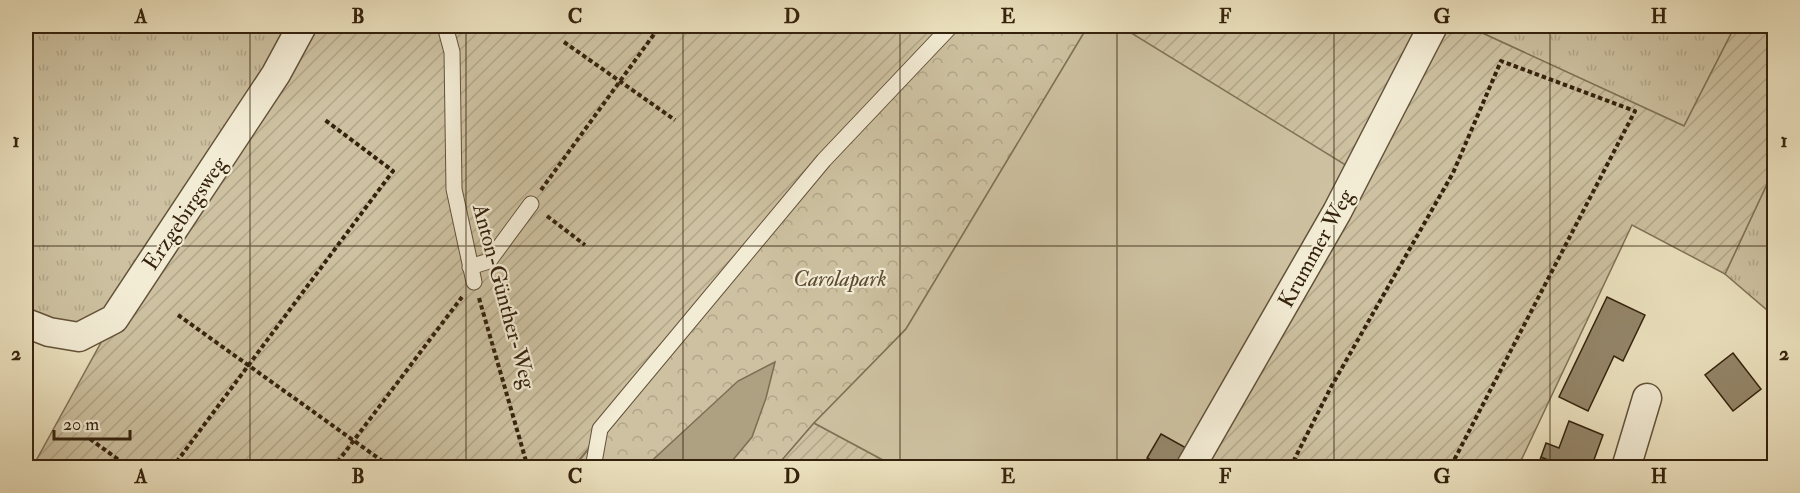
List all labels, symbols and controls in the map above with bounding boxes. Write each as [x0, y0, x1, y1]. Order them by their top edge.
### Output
text: A [134, 4, 148, 29]
text: B [351, 4, 365, 29]
text: C [568, 4, 582, 29]
text: D [784, 4, 800, 29]
text: E [1001, 4, 1016, 29]
text: F [1219, 4, 1232, 29]
text: G [1434, 4, 1451, 29]
text: H [1651, 4, 1667, 29]
text: 1 [12, 128, 20, 153]
text: 1 [1780, 128, 1788, 153]
street label: Erzgebirgsweg [137, 150, 234, 276]
street label: Krummer Weg [1272, 183, 1361, 313]
street label: Anton-Günther-Weg [466, 200, 542, 393]
park label: Carolapark [793, 265, 887, 293]
text: 2 [11, 341, 21, 366]
text: 2 [1779, 341, 1789, 366]
scale bar [54, 403, 130, 441]
text: 20 m [63, 413, 99, 436]
text: A [134, 464, 148, 489]
text: B [351, 464, 365, 489]
text: C [568, 464, 582, 489]
text: D [784, 464, 800, 489]
text: E [1001, 464, 1016, 489]
text: F [1219, 464, 1232, 489]
text: G [1434, 464, 1451, 489]
text: H [1651, 464, 1667, 489]

